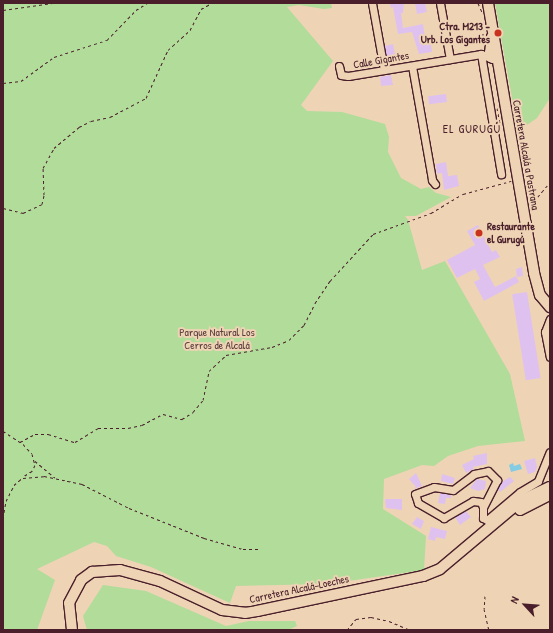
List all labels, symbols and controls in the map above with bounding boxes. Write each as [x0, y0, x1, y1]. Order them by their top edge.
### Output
place label: Ctra. M213 - Urb. Los Gigantes [421, 20, 490, 46]
marker: Ctra. M213 - Urb. Los Gigantes [493, 28, 503, 38]
street label: Calle Gigantes [352, 49, 410, 71]
street label: Carretera Alcalá a Pastrana [510, 99, 542, 211]
district label: EL GURUGÚ [443, 122, 501, 136]
place label: Restaurante el Gurugú [487, 220, 535, 246]
marker: Restaurante el Gurugú [474, 228, 484, 238]
park label: Parque Natural Los Cerros de Alcalá [179, 326, 255, 352]
street label: Carretera Alcalá-Loeches [248, 572, 350, 606]
north arrow [505, 585, 545, 625]
text: N [507, 594, 522, 605]

